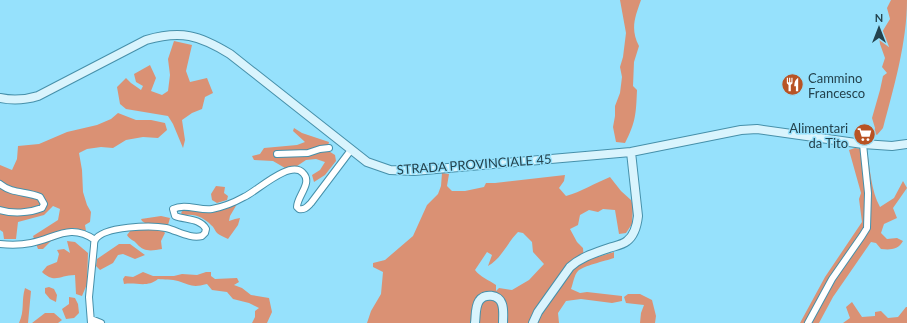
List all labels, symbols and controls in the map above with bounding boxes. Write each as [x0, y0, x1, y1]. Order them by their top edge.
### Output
north arrow [859, 8, 899, 48]
text: N [875, 11, 883, 24]
place label: Cammino Francesco [808, 70, 865, 101]
restaurant icon: Cammino Francesco [779, 72, 805, 98]
place label: Alimentari da Tito [789, 120, 848, 151]
supermarket icon: Alimentari da Tito [851, 122, 877, 148]
street label: STRADA PROVINCIALE 45 [396, 151, 552, 177]

